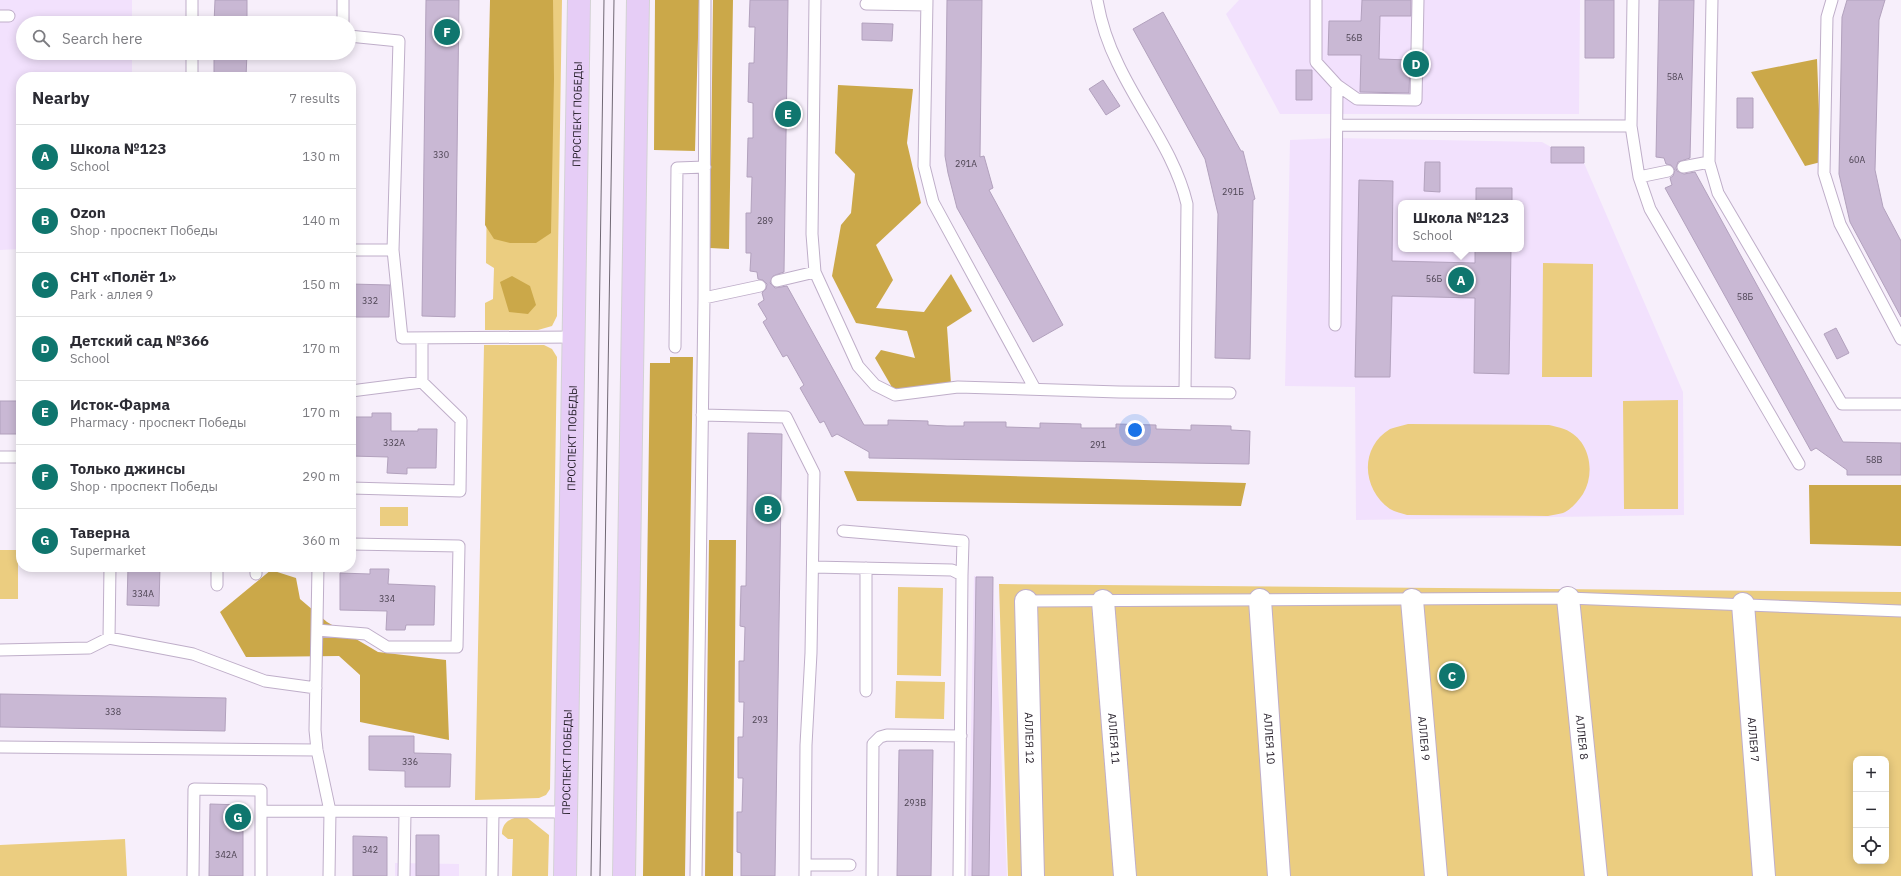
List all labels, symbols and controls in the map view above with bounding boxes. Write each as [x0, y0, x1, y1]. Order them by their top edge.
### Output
search box [16, 16, 356, 60]
pin: F [434, 17, 460, 47]
icon: search [30, 27, 52, 49]
text: Search here [62, 29, 142, 48]
house number: 56В [1346, 32, 1362, 43]
pin: D [1403, 49, 1429, 79]
street label: ПРОСПЕКТ ПОБЕДЫ [569, 61, 585, 167]
house number: 58А [1667, 71, 1684, 82]
text: Nearby [32, 87, 90, 109]
text: 7 results [289, 90, 340, 107]
pin: E [775, 99, 801, 129]
text: Школа №123 [70, 139, 167, 158]
text: A [41, 148, 49, 165]
text: 130 m [302, 148, 340, 165]
house number: 330 [433, 149, 449, 160]
house number: 60А [1849, 154, 1866, 165]
text: School [70, 158, 110, 175]
house number: 291А [955, 158, 977, 169]
house number: 291Б [1222, 186, 1244, 197]
popup [1398, 200, 1524, 252]
text: Ozon [70, 203, 106, 222]
text: Школа №123 [1413, 208, 1509, 227]
text: B [41, 212, 49, 229]
text: 140 m [302, 212, 340, 229]
house number: 289 [757, 215, 773, 226]
text: Shop · проспект Победы [70, 222, 218, 239]
text: School [1413, 227, 1452, 244]
pin: A [1448, 265, 1474, 295]
text: СНТ «Полёт 1» [70, 267, 176, 286]
house number: 56Б [1426, 273, 1443, 284]
text: C [41, 276, 49, 293]
text: 150 m [302, 276, 340, 293]
text: Park · аллея 9 [70, 286, 153, 303]
house number: 58Б [1737, 291, 1754, 302]
house number: 332 [362, 295, 378, 306]
text: Детский сад №366 [70, 331, 209, 350]
text: D [40, 340, 50, 357]
text: 170 m [302, 340, 340, 357]
text: School [70, 350, 110, 367]
street label: ПРОСПЕКТ ПОБЕДЫ [564, 385, 580, 491]
text: Исток-Фарма [70, 395, 170, 414]
text: E [41, 404, 49, 421]
text: 170 m [302, 404, 340, 421]
text: Pharmacy · проспект Победы [70, 414, 246, 431]
your location [1125, 420, 1145, 440]
house number: 332А [383, 437, 405, 448]
house number: 291 [1090, 439, 1106, 450]
house number: 58В [1866, 454, 1882, 465]
text: Только джинсы [70, 459, 185, 478]
text: F [41, 468, 49, 485]
text: 290 m [302, 468, 340, 485]
text: Shop · проспект Победы [70, 478, 218, 495]
pin: B [755, 494, 781, 524]
text: Таверна [70, 523, 130, 542]
text: G [40, 532, 50, 549]
text: 360 m [302, 532, 340, 549]
text: Supermarket [70, 542, 146, 559]
house number: 334А [132, 588, 154, 599]
house number: 334 [379, 593, 395, 604]
pin: C [1439, 661, 1465, 691]
house number: 338 [105, 706, 121, 717]
street label: ПРОСПЕКТ ПОБЕДЫ [559, 709, 575, 815]
street label: АЛЛЕЯ 12 [1022, 712, 1037, 764]
street label: АЛЛЕЯ 11 [1105, 712, 1123, 765]
street label: АЛЛЕЯ 10 [1261, 713, 1278, 765]
house number: 293 [752, 714, 768, 725]
street label: АЛЛЕЯ 8 [1573, 714, 1591, 760]
street label: АЛЛЕЯ 9 [1415, 716, 1433, 761]
street label: АЛЛЕЯ 7 [1745, 717, 1762, 763]
house number: 336 [402, 756, 418, 767]
map controls [1853, 756, 1889, 864]
button: + [1853, 756, 1889, 792]
button: − [1853, 792, 1889, 828]
house number: 293В [904, 797, 926, 808]
pin: G [225, 802, 251, 832]
button: locate [1853, 828, 1889, 864]
house number: 342 [362, 844, 378, 855]
house number: 342А [215, 849, 237, 860]

